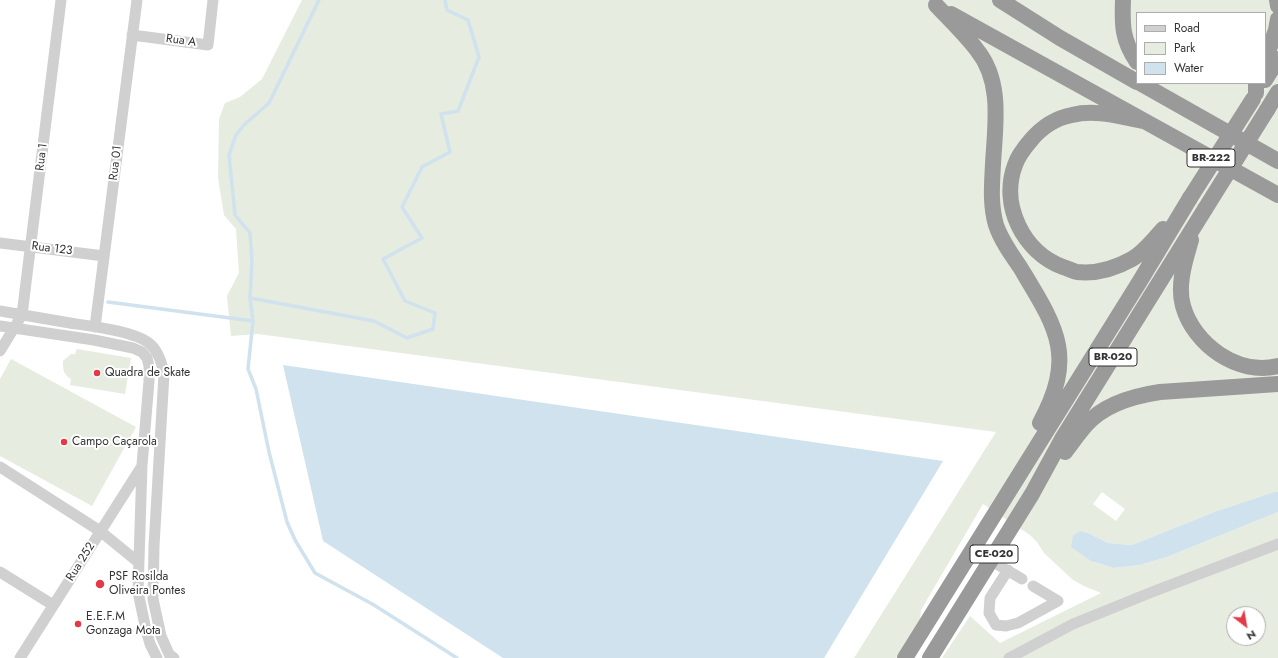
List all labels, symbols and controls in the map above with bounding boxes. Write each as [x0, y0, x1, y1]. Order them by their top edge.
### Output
legend [1136, 12, 1266, 84]
text: Road [1174, 19, 1200, 37]
street label: Rua A [165, 32, 197, 50]
text: Park [1174, 39, 1195, 57]
text: Water [1174, 59, 1204, 77]
street label: Rua 1 [33, 142, 51, 172]
street label: Rua 01 [107, 145, 125, 181]
road number: BR-222 [1187, 149, 1235, 167]
street label: Rua 123 [31, 239, 73, 259]
road number: BR-020 [1089, 348, 1137, 366]
place label: Quadra de Skate [105, 366, 190, 380]
marker: Quadra de Skate [92, 368, 102, 378]
place label: Campo Caçarola [72, 435, 157, 449]
marker: Campo Caçarola [59, 437, 69, 447]
street label: Rua 252 [64, 540, 98, 584]
road number: CE-020 [970, 545, 1018, 563]
place label: PSF Rosilda Oliveira Pontes [109, 570, 185, 598]
marker: PSF Rosilda Oliveira Pontes [94, 578, 106, 590]
north arrow [1226, 606, 1266, 646]
place label: E.E.F.M Gonzaga Mota [86, 610, 161, 638]
marker: E.E.F.M Gonzaga Mota [73, 619, 83, 629]
text: N [1244, 626, 1260, 645]

